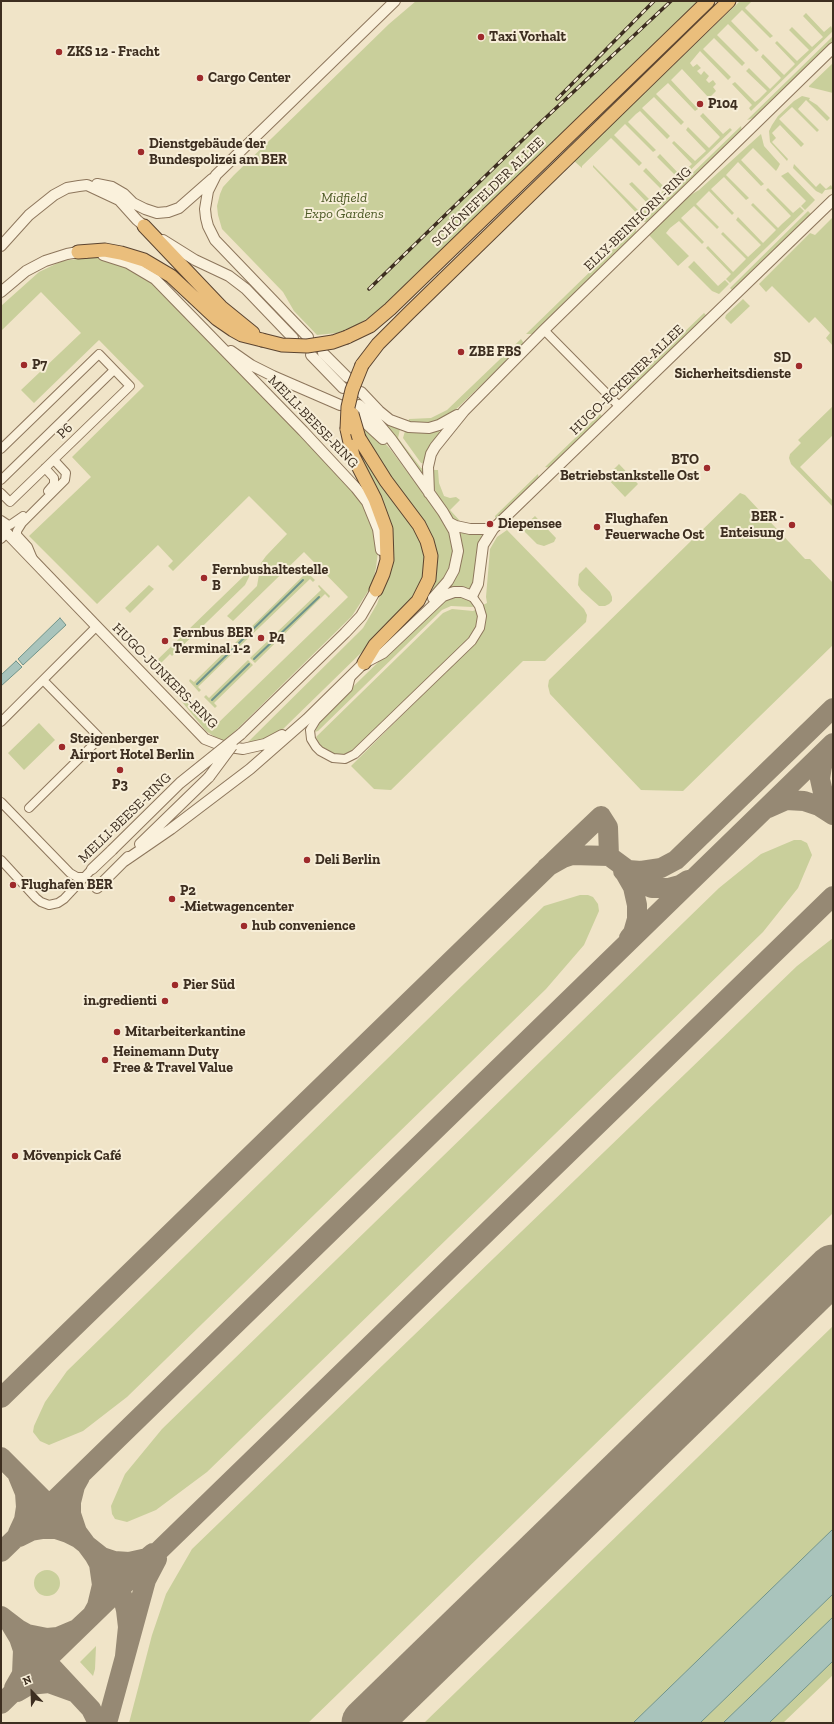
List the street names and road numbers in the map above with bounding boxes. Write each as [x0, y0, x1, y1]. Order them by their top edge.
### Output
street label: SCHÖNEFELDER ALLEE [428, 134, 548, 250]
street label: ELLY-BEINHORN-RING [581, 163, 695, 275]
street label: HUGO-ECKENER-ALLEE [567, 321, 687, 439]
street label: MELLI-BEESE-RING [264, 372, 362, 472]
street label: P6 [54, 420, 76, 442]
street label: HUGO-JUNKERS-RING [109, 620, 221, 732]
street label: MELLI-BEESE-RING [75, 769, 175, 867]

